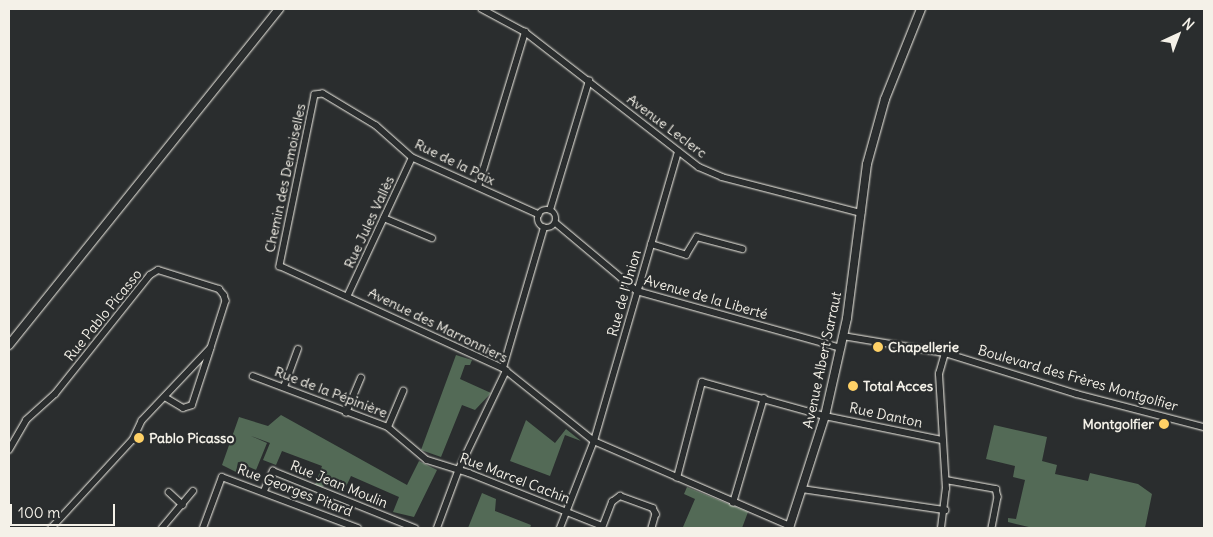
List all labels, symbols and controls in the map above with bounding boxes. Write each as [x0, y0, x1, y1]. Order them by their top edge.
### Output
north arrow [1153, 10, 1203, 60]
text: N [1179, 14, 1198, 34]
street label: Avenue Leclerc [624, 91, 710, 161]
street label: Chemin des Demoiselles [261, 102, 309, 254]
street label: Rue de la Paix [412, 135, 498, 189]
street label: Rue Jules Vallès [340, 173, 398, 271]
street label: Rue de l'Union [604, 248, 644, 338]
street label: Rue Pablo Picasso [61, 266, 145, 364]
street label: Avenue de la Liberté [642, 271, 770, 323]
street label: Avenue des Marronniers [366, 284, 510, 366]
street label: Avenue Albert Sarraut [799, 290, 845, 430]
place label: Chapellerie [888, 339, 959, 355]
marker: Chapellerie [872, 341, 884, 353]
street label: Boulevard des Frères Montgolfier [976, 341, 1180, 415]
street label: Rue de la Pépinière [272, 363, 390, 421]
place label: Total Acces [863, 378, 933, 394]
marker: Total Acces [847, 380, 859, 392]
street label: Rue Danton [848, 399, 924, 431]
place label: Montgolfier [1082, 416, 1154, 432]
marker: Montgolfier [1158, 418, 1170, 430]
place label: Pablo Picasso [149, 430, 234, 446]
marker: Pablo Picasso [133, 432, 145, 444]
street label: Rue Marcel Cachin [457, 449, 573, 507]
street label: Rue Jean Moulin [288, 457, 390, 511]
street label: Rue Georges Pitard [235, 460, 355, 520]
scale bar [12, 494, 118, 526]
text: 100 m [18, 503, 60, 522]

